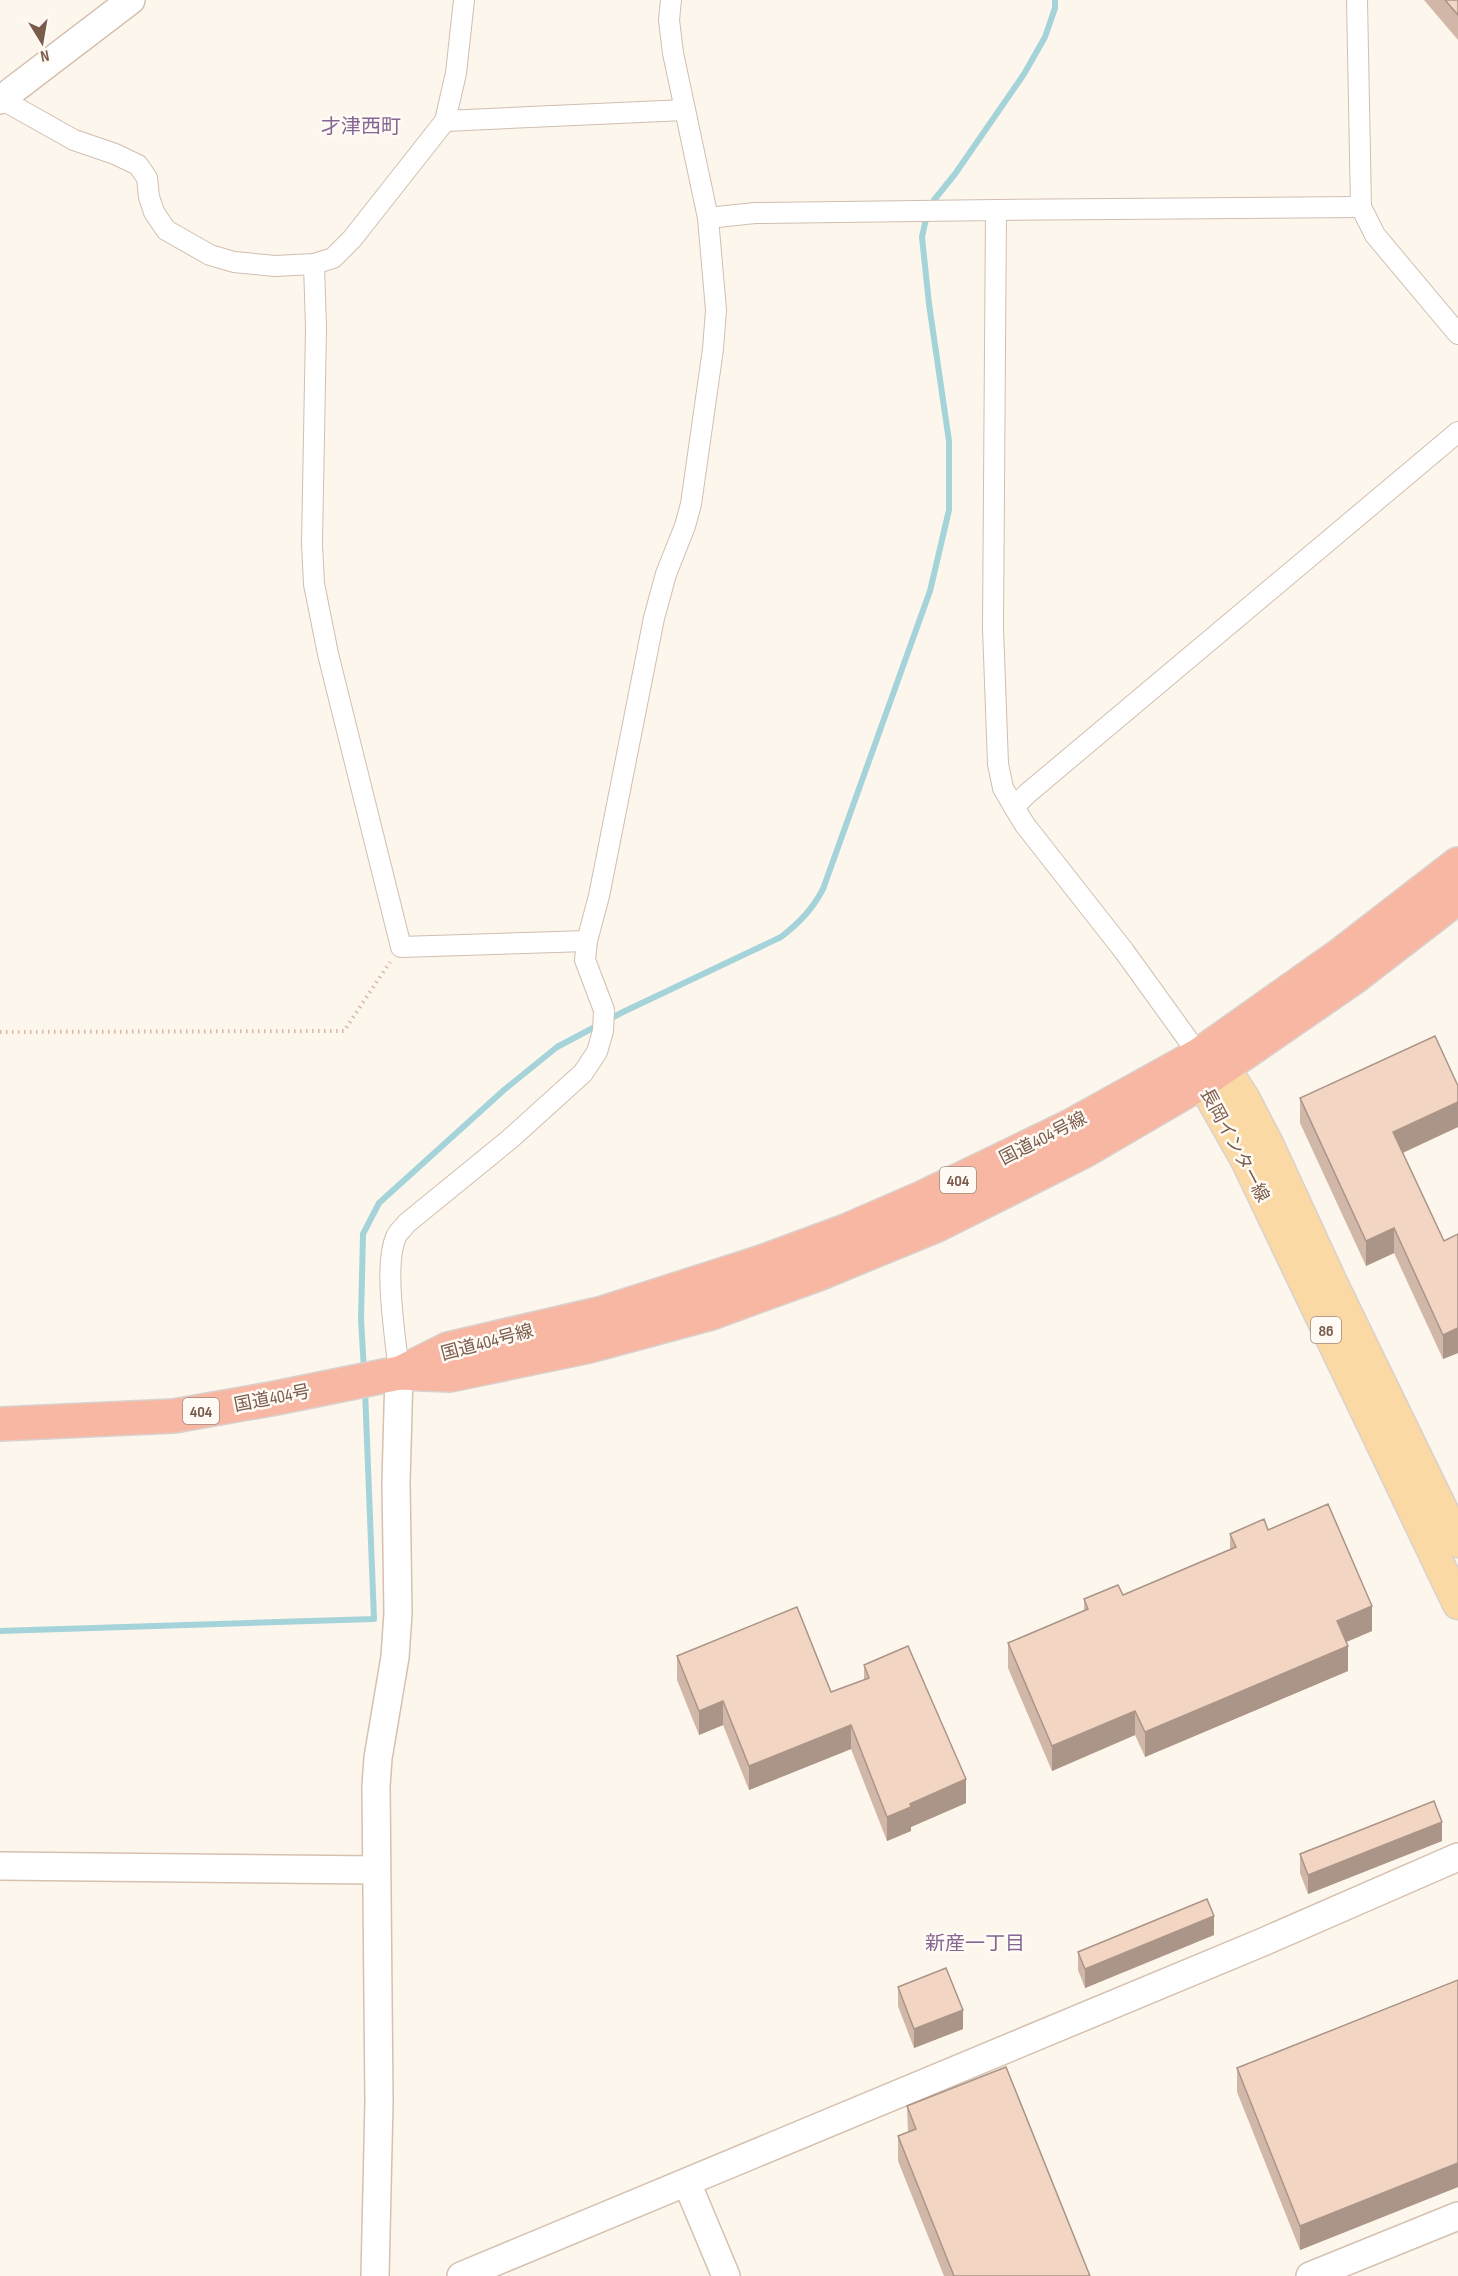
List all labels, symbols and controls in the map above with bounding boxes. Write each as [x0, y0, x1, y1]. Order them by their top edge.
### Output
north arrow [12, 12, 72, 72]
text: N [39, 45, 51, 65]
district label: 才津西町 [321, 115, 401, 139]
street label: 長岡インター線 [1196, 1085, 1273, 1206]
street label: 国道404号線 [996, 1108, 1090, 1169]
road number: 404 [940, 1167, 976, 1193]
road number: 86 [1311, 1317, 1341, 1343]
street label: 国道404号線 [438, 1320, 536, 1365]
street label: 国道404号 [232, 1381, 312, 1416]
road number: 404 [183, 1398, 219, 1424]
district label: 新産一丁目 [925, 1932, 1025, 1956]

